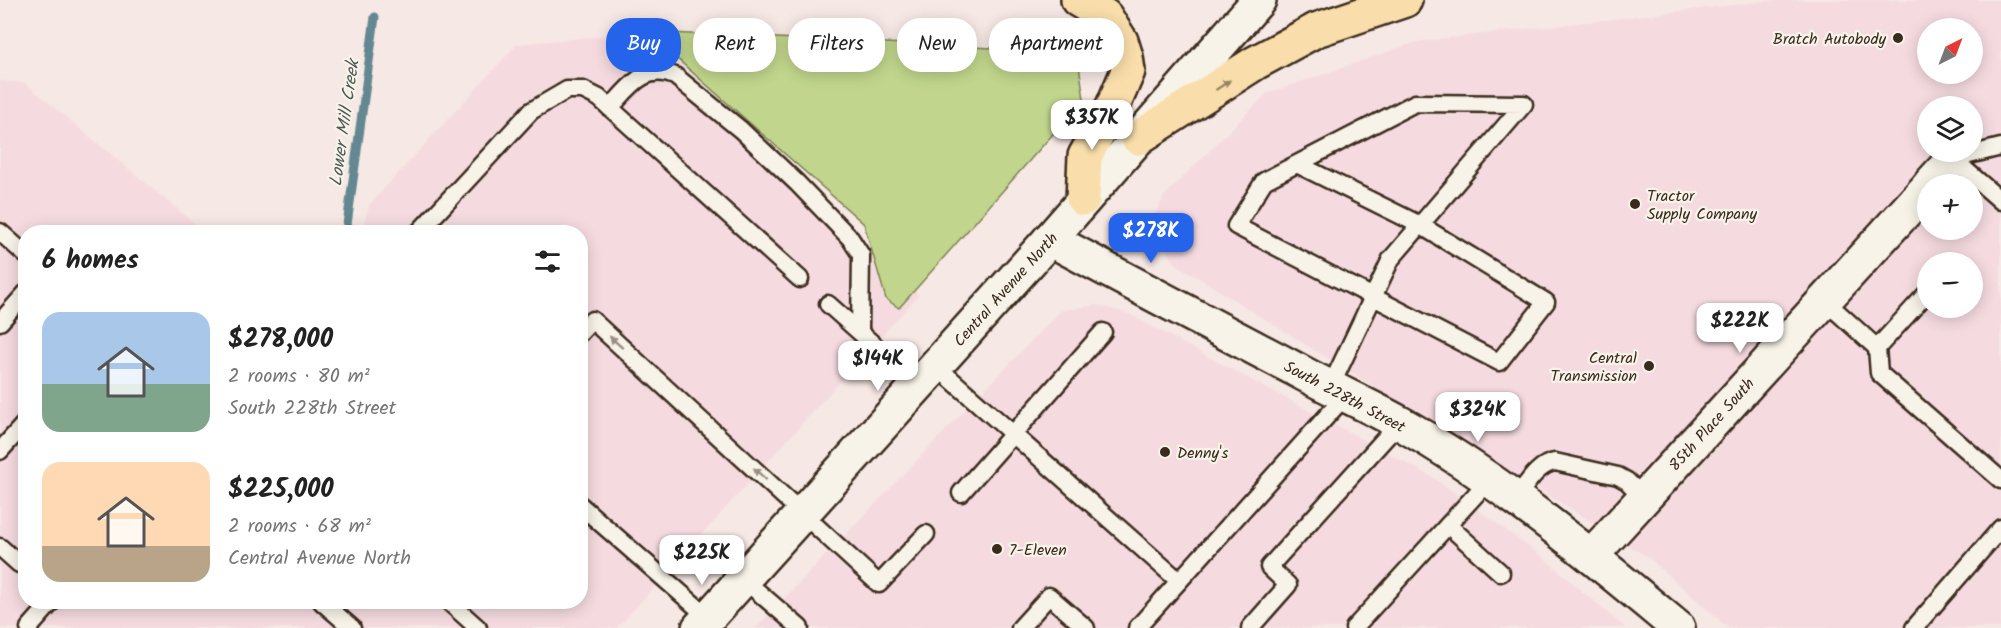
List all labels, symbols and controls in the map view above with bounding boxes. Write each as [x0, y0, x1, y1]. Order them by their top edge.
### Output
chip: Buy [606, 18, 681, 72]
chip: Rent [693, 18, 776, 72]
chip: Filters [788, 18, 885, 72]
chip: New [897, 18, 977, 72]
chip: Apartment [989, 18, 1124, 72]
north arrow [1917, 18, 1983, 84]
map controls [1917, 18, 1983, 318]
place label: Bratch Autobody [1773, 27, 1886, 52]
marker: Bratch Autobody [1891, 31, 1905, 45]
water label: Lower Mill Creek [322, 56, 369, 188]
one-way arrow [1215, 79, 1231, 91]
button: layers [1917, 96, 1983, 162]
pin: $357K [1050, 100, 1134, 151]
text: $357K [1065, 103, 1119, 135]
button: + [1917, 174, 1983, 240]
place label: Tractor Supply Company [1647, 184, 1758, 227]
marker: Tractor Supply Company [1628, 197, 1642, 211]
pin: $278K [1109, 213, 1193, 264]
text: $278K [1123, 216, 1179, 248]
street label: Central Avenue North [948, 227, 1064, 353]
text: 6 homes [42, 240, 139, 282]
icon: filters [531, 245, 564, 278]
button: − [1917, 252, 1983, 318]
pin: $222K [1698, 303, 1782, 354]
text: $222K [1711, 306, 1769, 338]
text: $278,000 [228, 319, 333, 361]
icon: home [90, 336, 162, 408]
one-way arrow [609, 336, 624, 349]
pin: $144K [836, 341, 920, 392]
text: $144K [852, 344, 904, 376]
place label: Central Transmission [1551, 346, 1637, 389]
street label: South 228th Street [1279, 355, 1410, 440]
marker: Central Transmission [1642, 359, 1656, 373]
text: 2 rooms · 80 m² [228, 361, 370, 393]
street label: 85th Place South [1663, 373, 1761, 477]
pin: $324K [1436, 392, 1520, 443]
text: South 228th Street [228, 393, 396, 425]
text: $324K [1449, 395, 1507, 427]
place label: Denny's [1177, 441, 1228, 466]
marker: Denny's [1158, 445, 1172, 459]
one-way arrow [752, 467, 767, 481]
text: $225,000 [228, 469, 334, 511]
icon: home [90, 486, 162, 558]
text: 2 rooms · 68 m² [228, 511, 371, 543]
pin: $225K [660, 535, 744, 586]
text: $225K [673, 538, 731, 570]
place label: 7-Eleven [1009, 538, 1067, 563]
marker: 7-Eleven [990, 542, 1004, 556]
text: Central Avenue North [228, 543, 411, 575]

